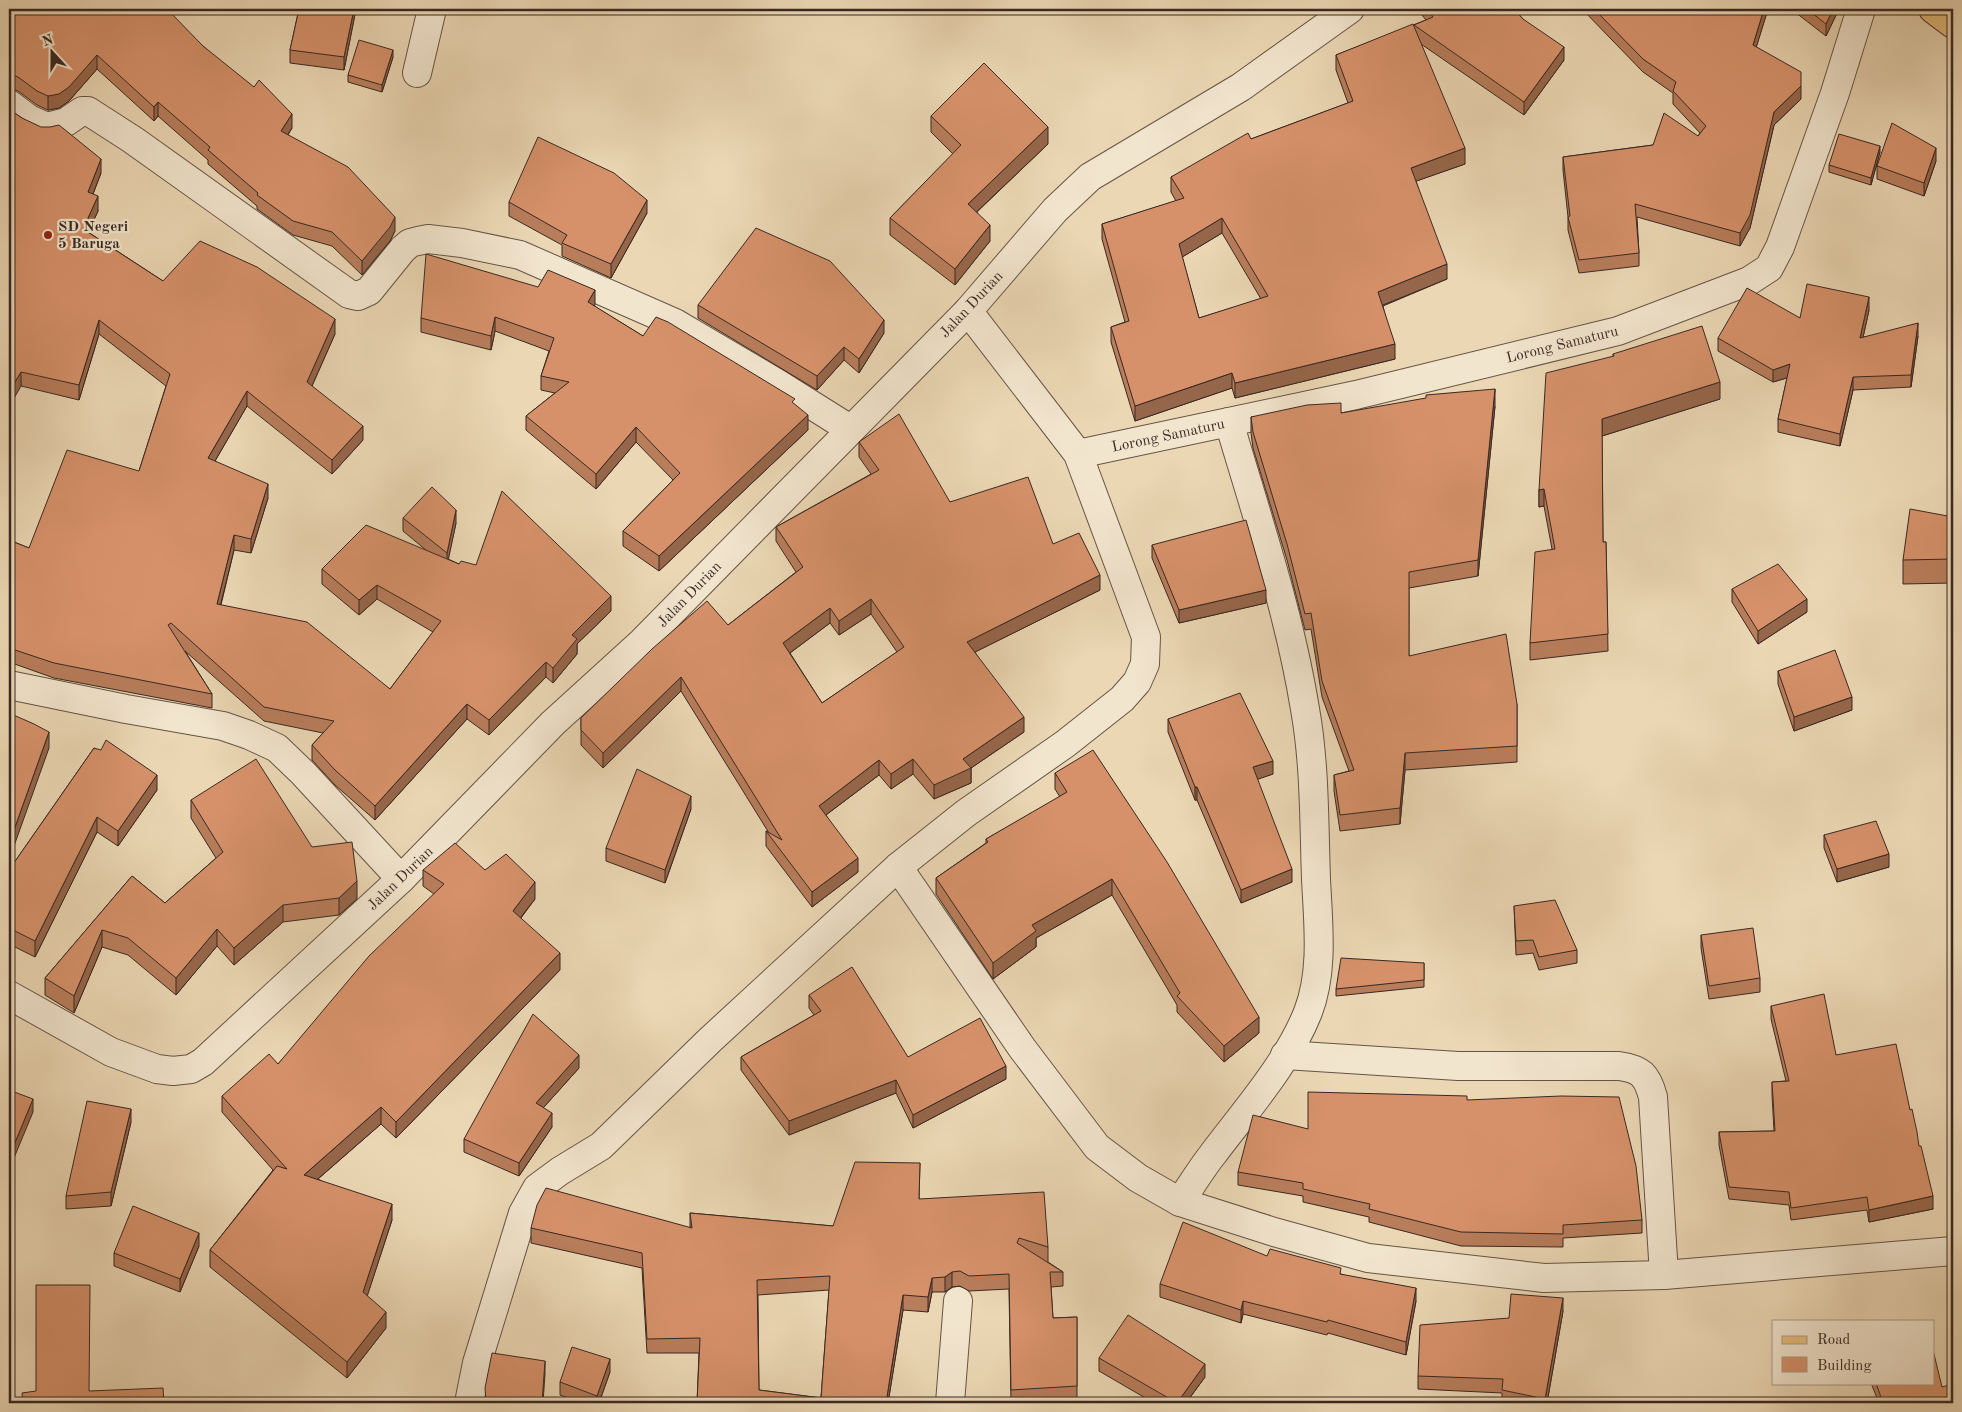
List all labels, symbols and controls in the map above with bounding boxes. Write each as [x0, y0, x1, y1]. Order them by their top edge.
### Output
north arrow [28, 28, 78, 78]
text: N [40, 32, 55, 49]
place label: SD Negeri 5 Baruga [58, 220, 128, 252]
marker: SD Negeri 5 Baruga [42, 229, 54, 241]
street label: Jalan Durian [938, 269, 1006, 341]
street label: Lorong Samaturu [1505, 324, 1620, 367]
street label: Lorong Samaturu [1111, 417, 1226, 456]
street label: Jalan Durian [655, 559, 725, 631]
street label: Jalan Durian [365, 844, 437, 914]
legend [1772, 1320, 1934, 1384]
text: Road [1817, 1333, 1851, 1348]
text: Building [1817, 1359, 1872, 1374]

